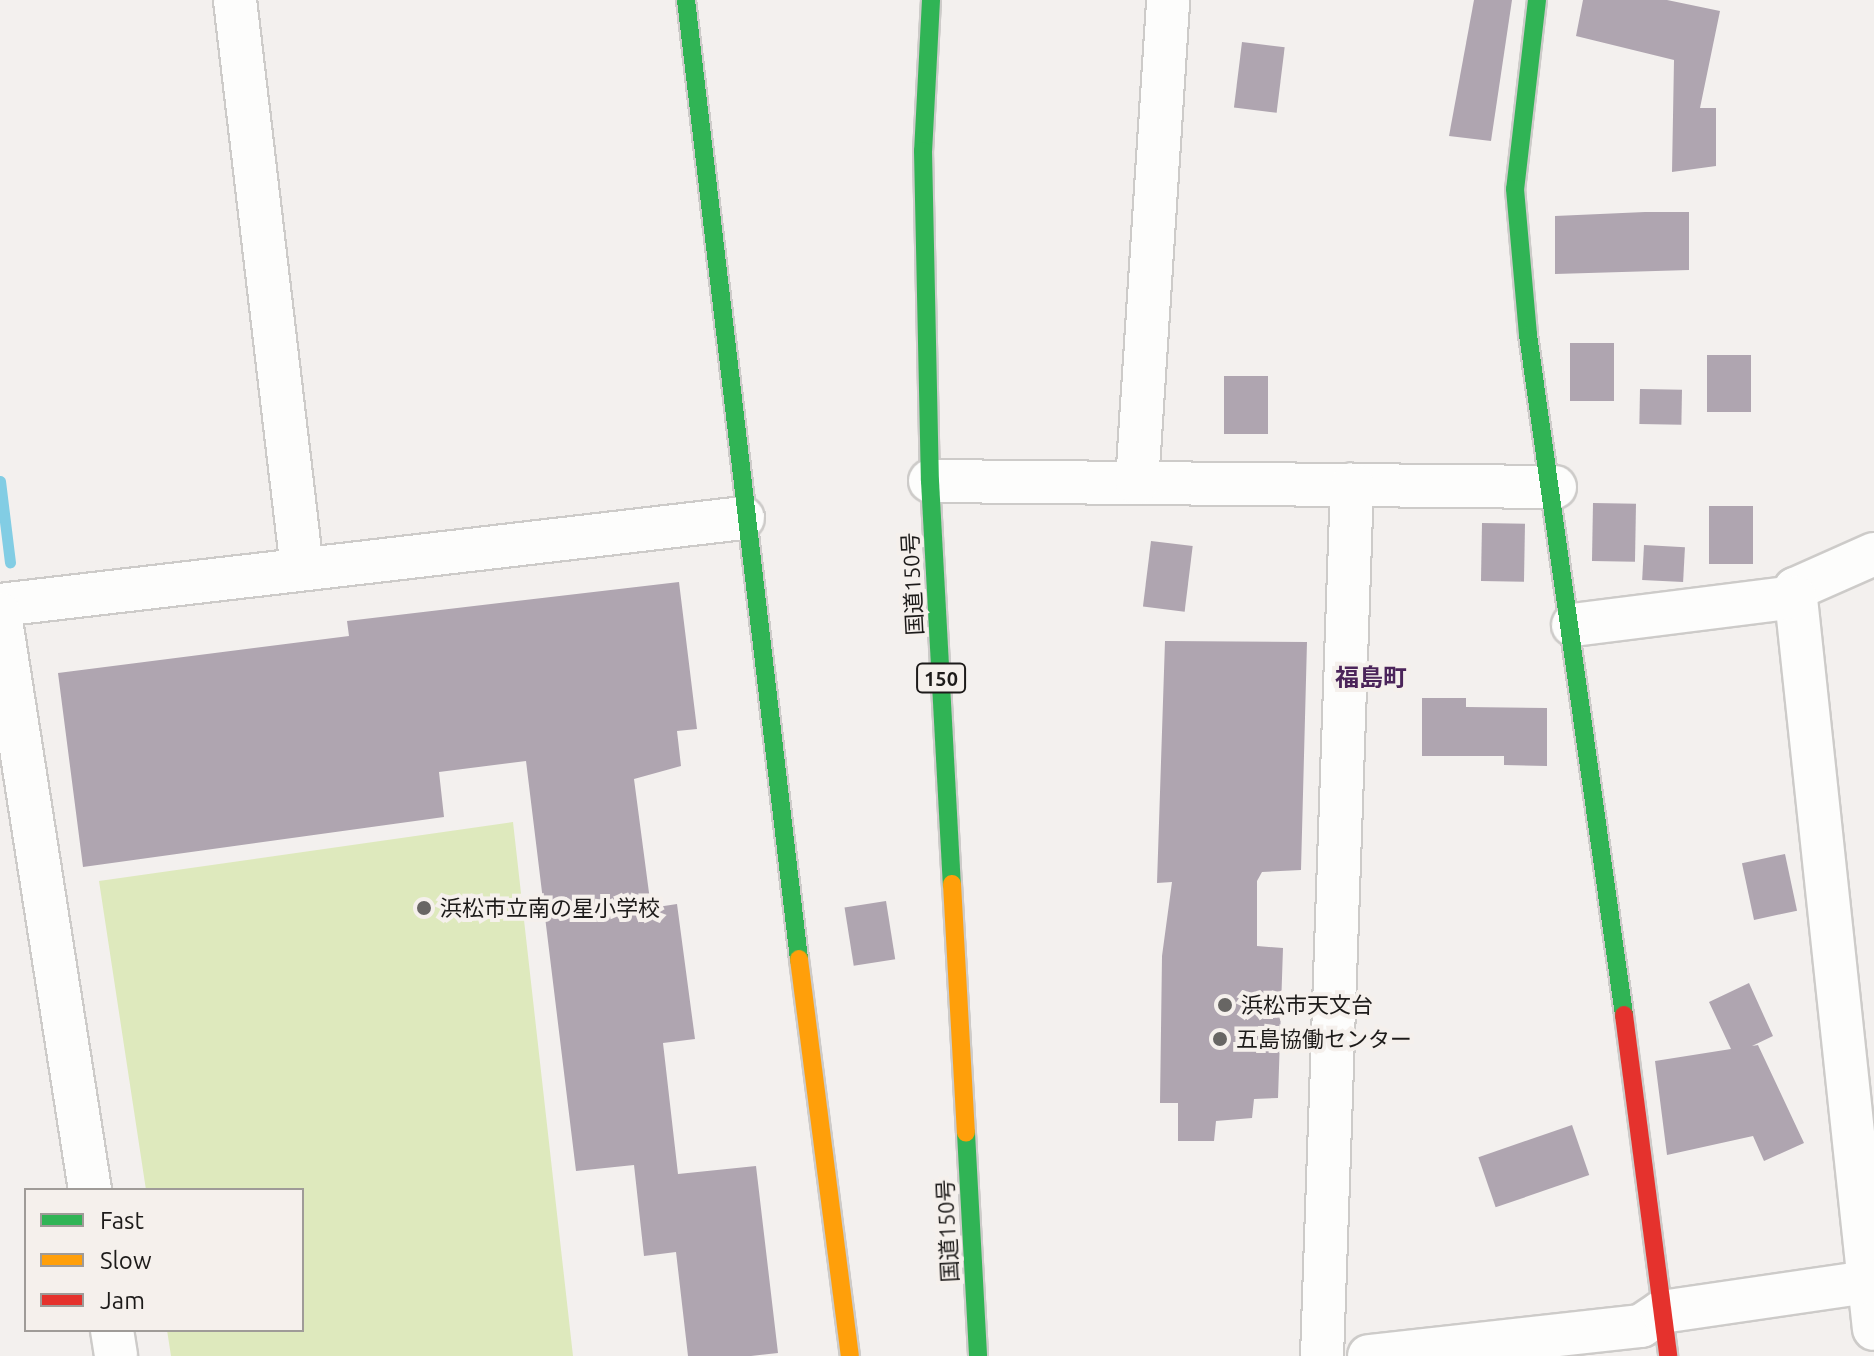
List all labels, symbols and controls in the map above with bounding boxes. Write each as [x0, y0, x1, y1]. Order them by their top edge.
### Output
street label: 国道150号 [896, 532, 928, 636]
road number: 150 [915, 662, 967, 694]
district label: 福島町 [1335, 664, 1407, 692]
place label: 浜松市立南の星小学校 [440, 895, 660, 921]
marker: 浜松市立南の星小学校 [415, 899, 433, 917]
place label: 浜松市天文台 [1241, 992, 1373, 1018]
marker: 浜松市天文台 [1216, 996, 1234, 1014]
place label: 五島協働センター [1236, 1026, 1412, 1052]
marker: 五島協働センター [1211, 1030, 1229, 1048]
street label: 国道150号 [931, 1179, 963, 1283]
legend [24, 1188, 304, 1332]
text: Fast [100, 1207, 144, 1234]
text: Slow [100, 1247, 152, 1274]
text: Jam [100, 1287, 145, 1314]

